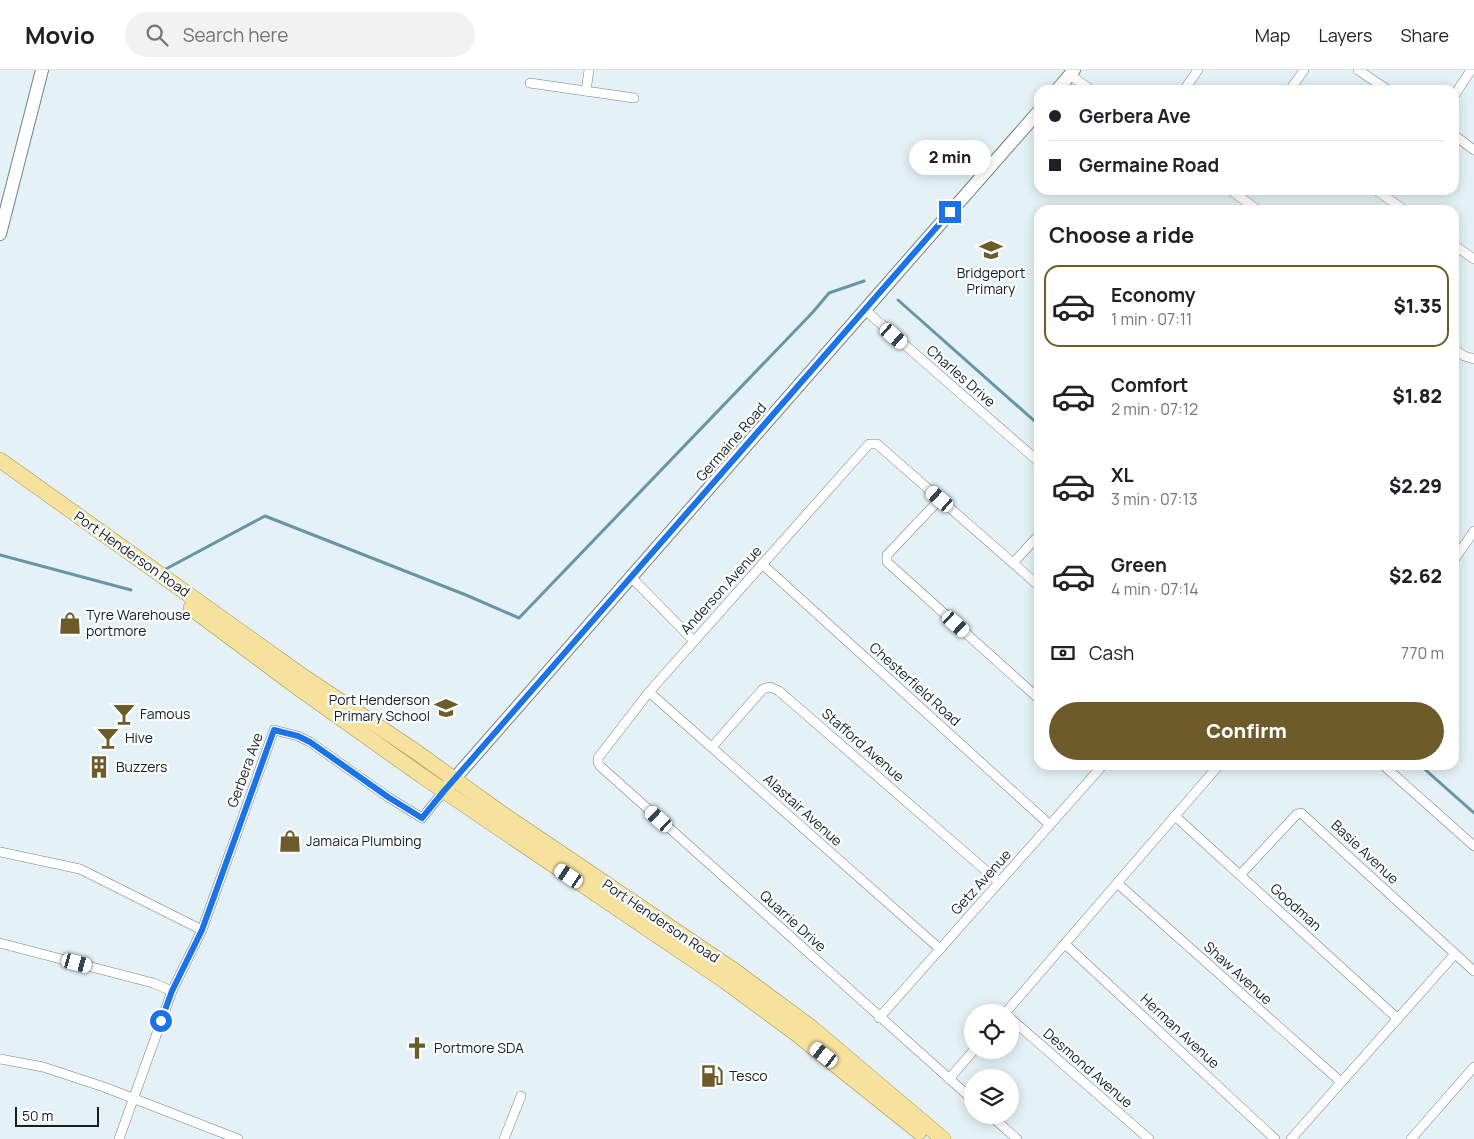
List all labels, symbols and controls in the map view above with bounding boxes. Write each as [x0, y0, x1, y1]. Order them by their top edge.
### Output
search box [125, 12, 475, 57]
text: Movio [25, 18, 95, 51]
icon: search [143, 21, 171, 49]
text: Search here [183, 22, 288, 48]
text: Map [1255, 23, 1290, 47]
text: Layers [1318, 23, 1372, 47]
text: Share [1400, 23, 1449, 47]
text: Gerbera Ave [1079, 103, 1191, 129]
callout: 2 min [909, 140, 991, 174]
text: 2 min [929, 146, 971, 168]
text: Germaine Road [1079, 152, 1219, 178]
route end [939, 201, 961, 223]
text: Choose a ride [1049, 220, 1194, 250]
school or university icon: Bridgeport Primary [978, 237, 1004, 263]
place label: Bridgeport Primary [957, 263, 1026, 298]
text: Economy [1111, 282, 1195, 308]
icon: car [1051, 284, 1096, 329]
text: $1.35 [1393, 293, 1442, 319]
text: 1 min · 07:11 [1111, 308, 1192, 330]
car [877, 320, 910, 352]
street label: Charles Drive [923, 340, 1000, 411]
text: Comfort [1111, 372, 1188, 398]
icon: car [1051, 374, 1096, 419]
text: $1.82 [1393, 383, 1442, 409]
street label: Germaine Road [691, 398, 770, 485]
text: 2 min · 07:12 [1111, 398, 1198, 420]
text: XL [1111, 462, 1134, 488]
icon: car [1051, 464, 1096, 509]
text: $2.29 [1389, 473, 1442, 499]
car [923, 483, 956, 515]
text: 3 min · 07:13 [1111, 488, 1198, 510]
street label: Port Henderson Road [71, 506, 194, 601]
street label: Anderson Avenue [676, 541, 766, 638]
text: Green [1111, 552, 1167, 578]
icon: car [1051, 554, 1096, 599]
text: $2.62 [1389, 563, 1442, 589]
text: 4 min · 07:14 [1111, 578, 1199, 600]
place label: Tyre Warehouse portmore [86, 605, 190, 640]
car [939, 608, 972, 640]
shop icon: Tyre Warehouse portmore [57, 610, 83, 636]
street label: Chesterfield Road [866, 638, 965, 730]
icon: cash [1049, 639, 1077, 667]
text: Cash [1089, 640, 1134, 666]
text: 770 m [1401, 642, 1444, 664]
place label: Port Henderson Primary School [329, 690, 430, 725]
school or university icon: Port Henderson Primary School [433, 695, 459, 721]
bar icon: Famous [111, 701, 137, 727]
button: Confirm [1049, 702, 1444, 760]
place label: Famous [140, 704, 190, 723]
street label: Stafford Avenue [818, 704, 909, 786]
bar icon: Hive [95, 725, 121, 751]
place label: Hive [125, 728, 153, 747]
street label: Gerbera Ave [222, 730, 267, 810]
building icon: Buzzers [86, 754, 112, 780]
place label: Buzzers [116, 757, 167, 776]
street label: Alastair Avenue [760, 769, 847, 850]
car [642, 803, 675, 835]
street label: Basie Avenue [1327, 815, 1403, 888]
shop icon: Jamaica Plumbing [277, 828, 303, 854]
place label: Jamaica Plumbing [306, 831, 422, 850]
street label: Getz Avenue [946, 845, 1015, 918]
car [552, 861, 585, 891]
street label: Port Henderson Road [599, 874, 723, 967]
street label: Goodman [1267, 879, 1326, 935]
street label: Quarrie Drive [756, 886, 831, 956]
street label: Shaw Avenue [1200, 937, 1277, 1008]
car [60, 952, 93, 974]
street label: Herman Avenue [1137, 989, 1224, 1072]
map controls [964, 1004, 1019, 1124]
button: locate [964, 1004, 1019, 1059]
route start [150, 1010, 172, 1032]
street label: Desmond Avenue [1040, 1024, 1137, 1112]
church icon: Portmore SDA [404, 1035, 430, 1061]
place label: Portmore SDA [434, 1038, 524, 1057]
car [807, 1040, 840, 1070]
fuel station icon: Tesco [699, 1063, 725, 1089]
place label: Tesco [729, 1066, 768, 1085]
button: layers [964, 1069, 1019, 1124]
scale bar [15, 1104, 99, 1127]
text: 50 m [22, 1106, 53, 1125]

